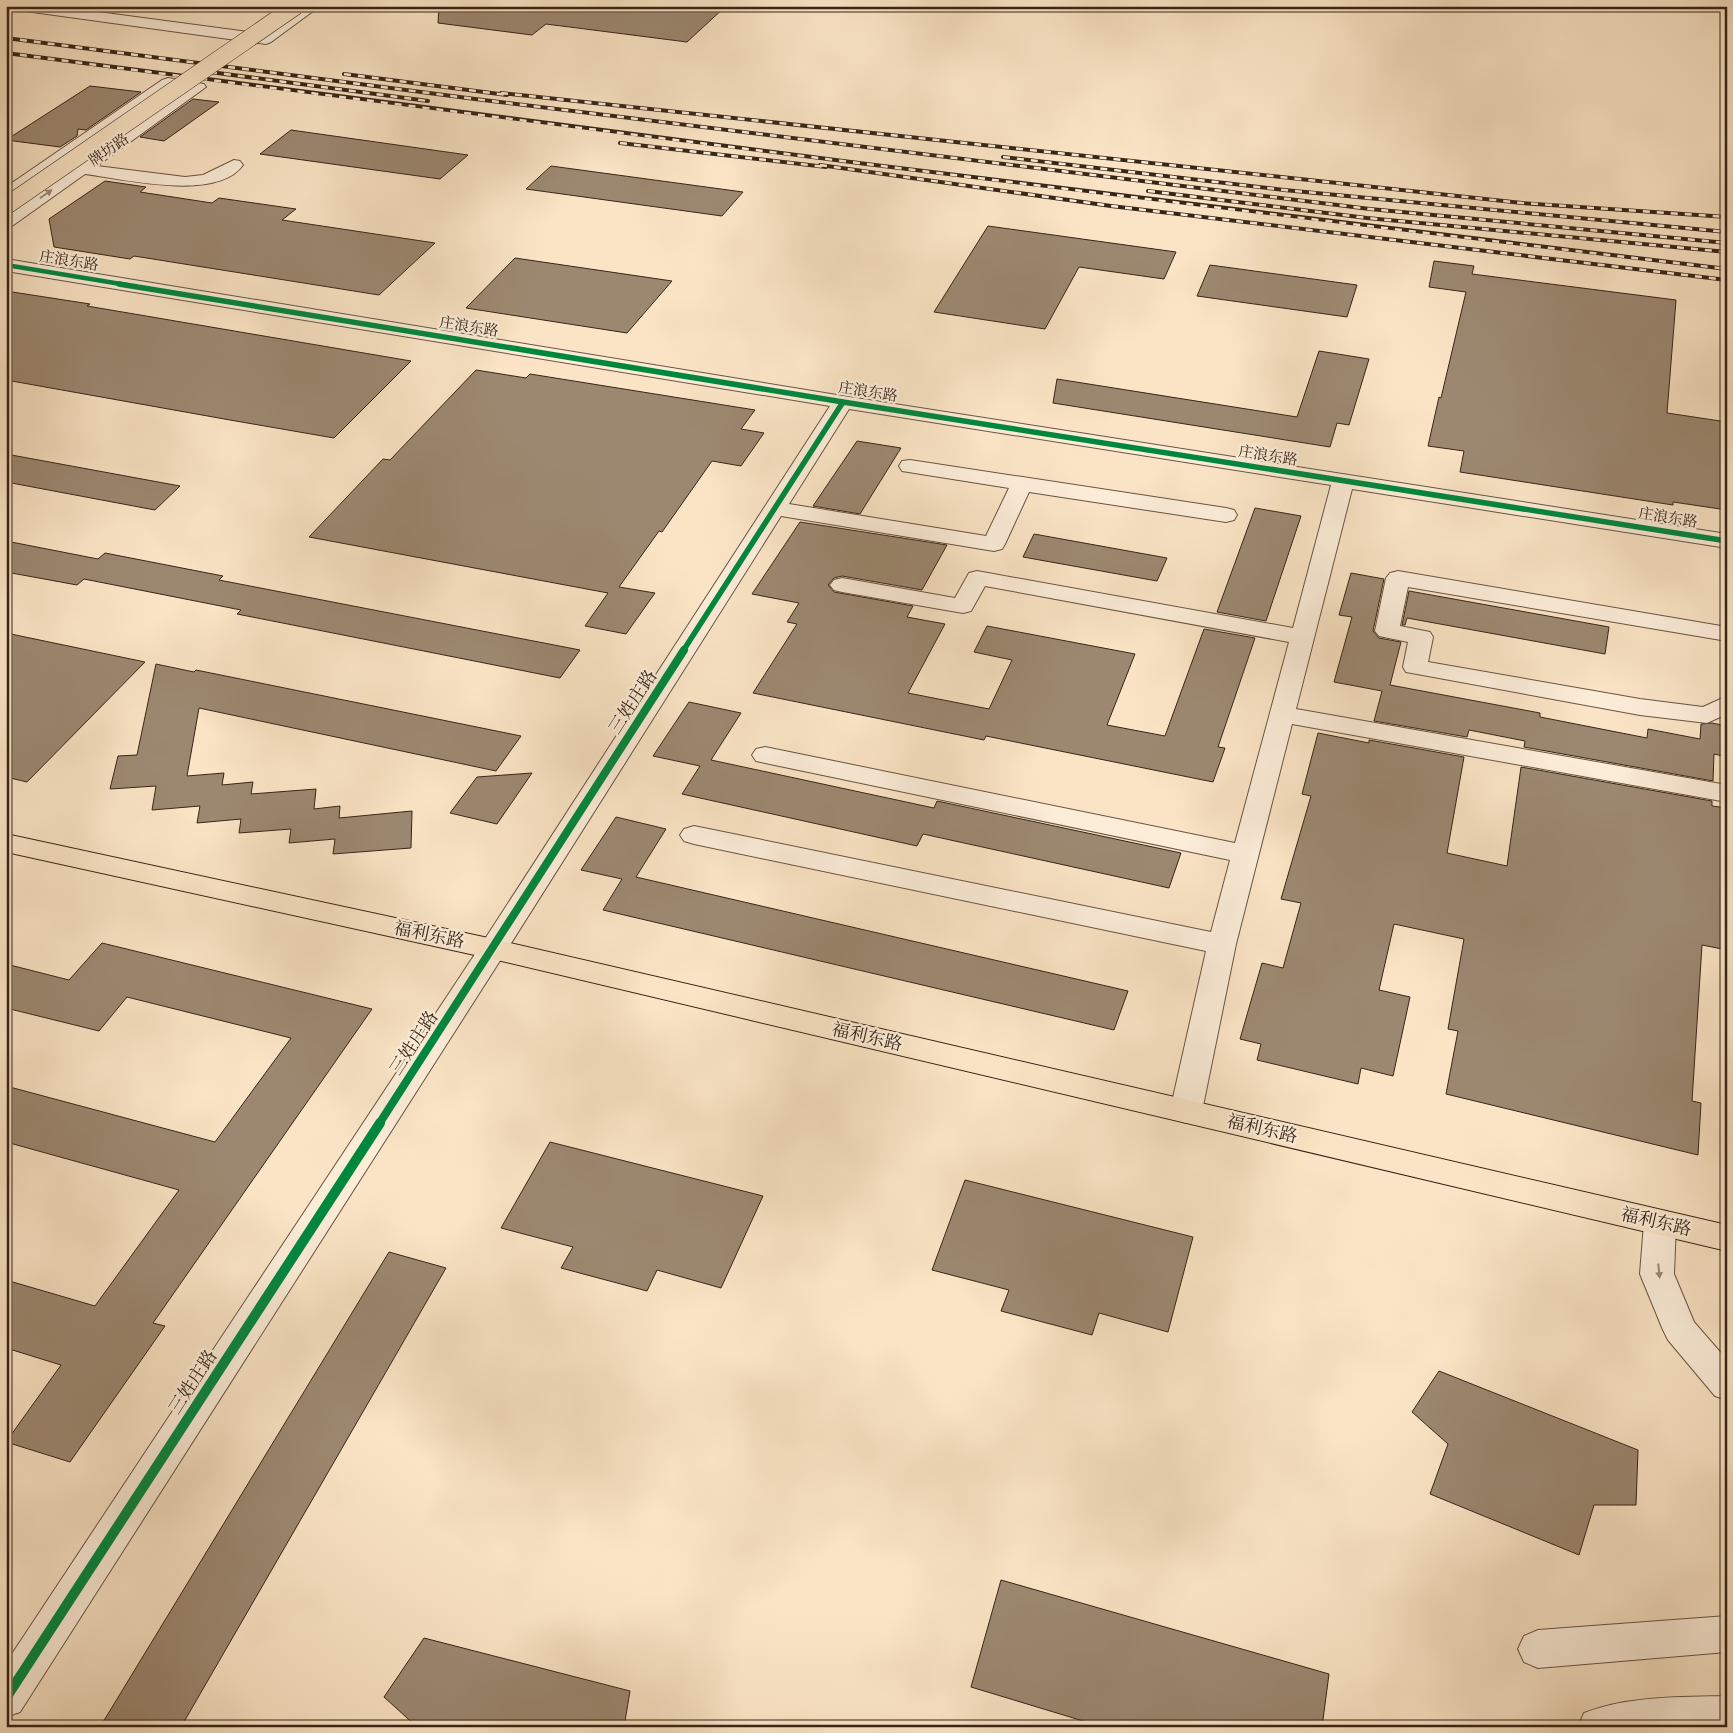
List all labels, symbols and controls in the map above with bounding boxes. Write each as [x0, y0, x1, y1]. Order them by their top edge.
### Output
street label: 牌坊路 [85, 129, 133, 171]
one-way arrow [39, 189, 53, 199]
street label: 庄浪东路 [38, 247, 100, 275]
street label: 庄浪东路 [438, 313, 500, 341]
street label: 庄浪东路 [837, 378, 899, 406]
street label: 庄浪东路 [1237, 442, 1299, 470]
street label: 庄浪东路 [1637, 504, 1699, 532]
street label: 三姓庄路 [604, 666, 662, 738]
street label: 福利东路 [391, 916, 467, 954]
street label: 三姓庄路 [385, 1007, 443, 1079]
street label: 福利东路 [829, 1018, 905, 1056]
street label: 福利东路 [1224, 1110, 1300, 1148]
street label: 福利东路 [1618, 1203, 1694, 1241]
one-way arrow [1655, 1264, 1663, 1280]
street label: 三姓庄路 [164, 1346, 222, 1418]

